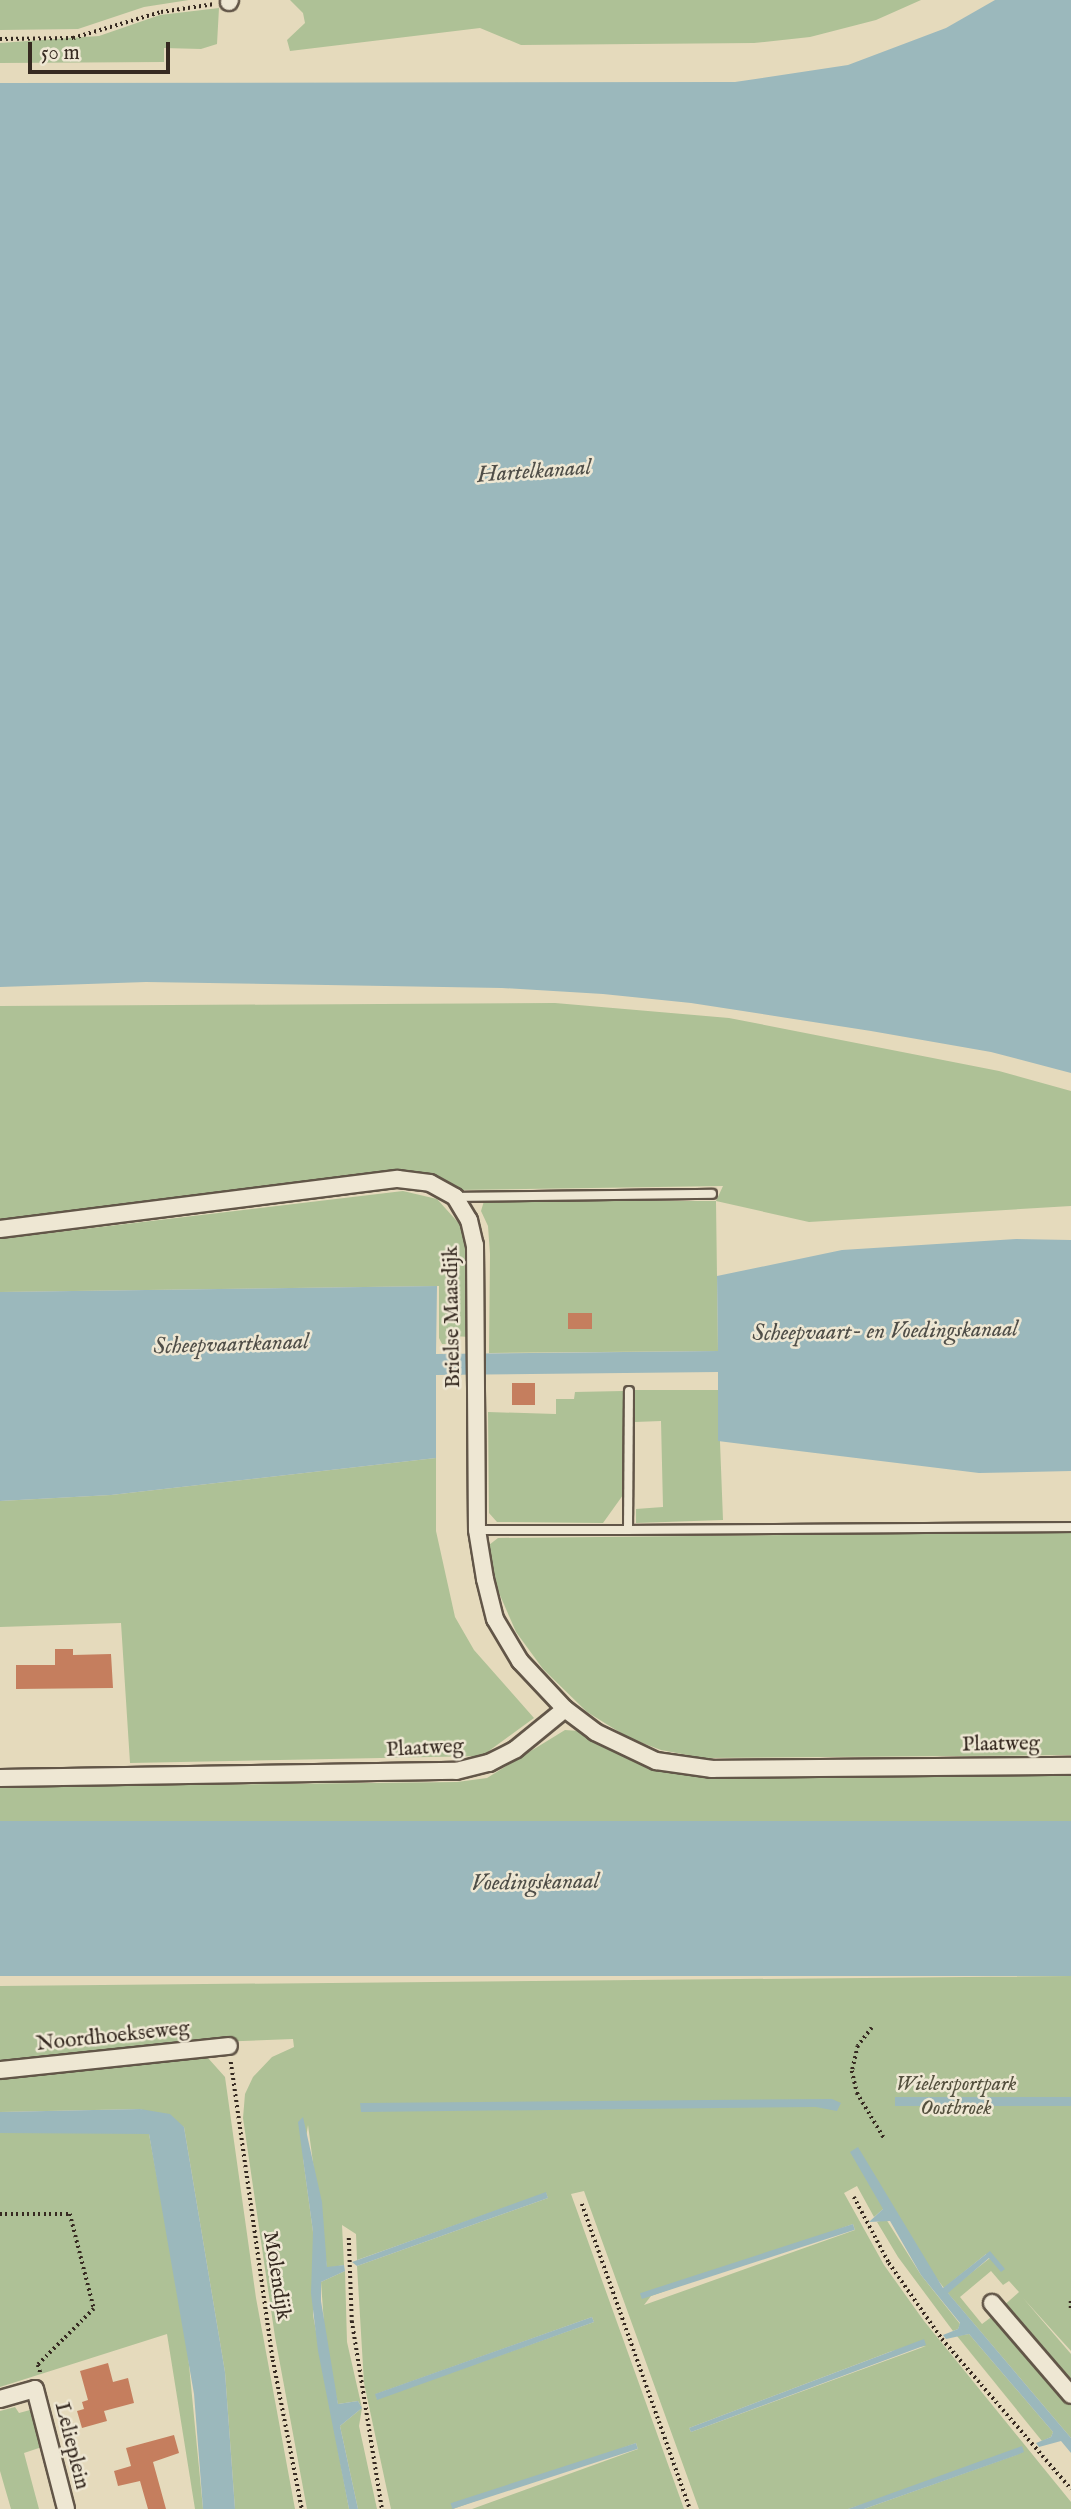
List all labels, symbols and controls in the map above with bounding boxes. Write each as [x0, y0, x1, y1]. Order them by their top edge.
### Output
scale bar [32, 28, 173, 72]
text: 50 m [41, 40, 80, 67]
water label: Hartelkanaal [476, 454, 592, 490]
street label: Brielse Maasdijk [439, 1246, 467, 1388]
water label: Scheepvaart- en Voedingskanaal [752, 1316, 1018, 1348]
water label: Scheepvaartkanaal [153, 1328, 309, 1362]
street label: Plaatweg [962, 1732, 1040, 1758]
street label: Plaatweg [385, 1734, 465, 1764]
water label: Voedingskanaal [471, 1868, 599, 1898]
street label: Noordhoekseweg [35, 2016, 191, 2058]
park label: Wielersportpark Oostbroek [896, 2072, 1016, 2122]
street label: Molendijk [257, 2229, 295, 2323]
street label: Lelieplein [48, 2400, 94, 2492]

